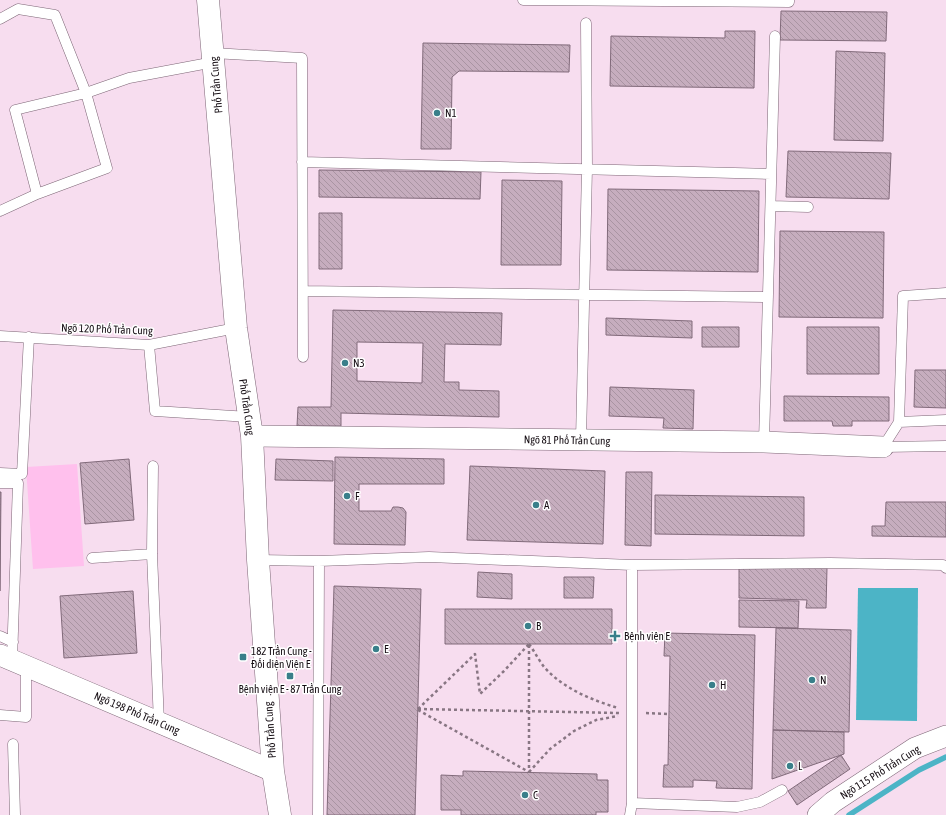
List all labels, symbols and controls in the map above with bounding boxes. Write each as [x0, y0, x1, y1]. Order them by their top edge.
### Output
street label: Phố Trần Cung [208, 56, 224, 114]
place label: N1 [445, 107, 457, 119]
marker: N1 [432, 108, 442, 118]
street label: Ngõ 120 Phố Trần Cung [61, 321, 153, 337]
place label: N3 [353, 357, 365, 369]
marker: N3 [340, 358, 350, 368]
street label: Phố Trần Cung [237, 378, 257, 436]
street label: Ngõ 81 Phố Trần Cung [524, 433, 611, 447]
place label: F [355, 490, 360, 502]
marker: F [342, 491, 352, 501]
place label: A [544, 499, 550, 511]
marker: A [531, 500, 541, 510]
place label: B [536, 620, 542, 632]
marker: B [523, 621, 533, 631]
marker: Bệnh viện E [609, 630, 621, 642]
place label: Bệnh viện E [624, 630, 670, 643]
place label: E [384, 643, 389, 655]
marker: E [371, 644, 381, 654]
place label: 182 Trần Cung - Đối diện Viện E [251, 645, 312, 671]
marker: 182 Trần Cung - Đối diện Viện E [238, 652, 248, 662]
marker: Bệnh viện E - 87 Trần Cung [285, 671, 295, 681]
place label: N [820, 674, 827, 686]
marker: N [807, 675, 817, 685]
place label: H [720, 679, 726, 691]
marker: H [707, 680, 717, 690]
place label: Bệnh viện E - 87 Trần Cung [238, 683, 342, 696]
street label: Ngõ 198 Phố Trần Cung [93, 690, 182, 737]
street label: Phố Trần Cung [262, 701, 278, 759]
street label: Ngõ 115 Phố Trần Cung [838, 743, 922, 801]
place label: L [798, 760, 803, 772]
marker: L [785, 761, 795, 771]
place label: C [533, 789, 538, 801]
marker: C [520, 790, 530, 800]

